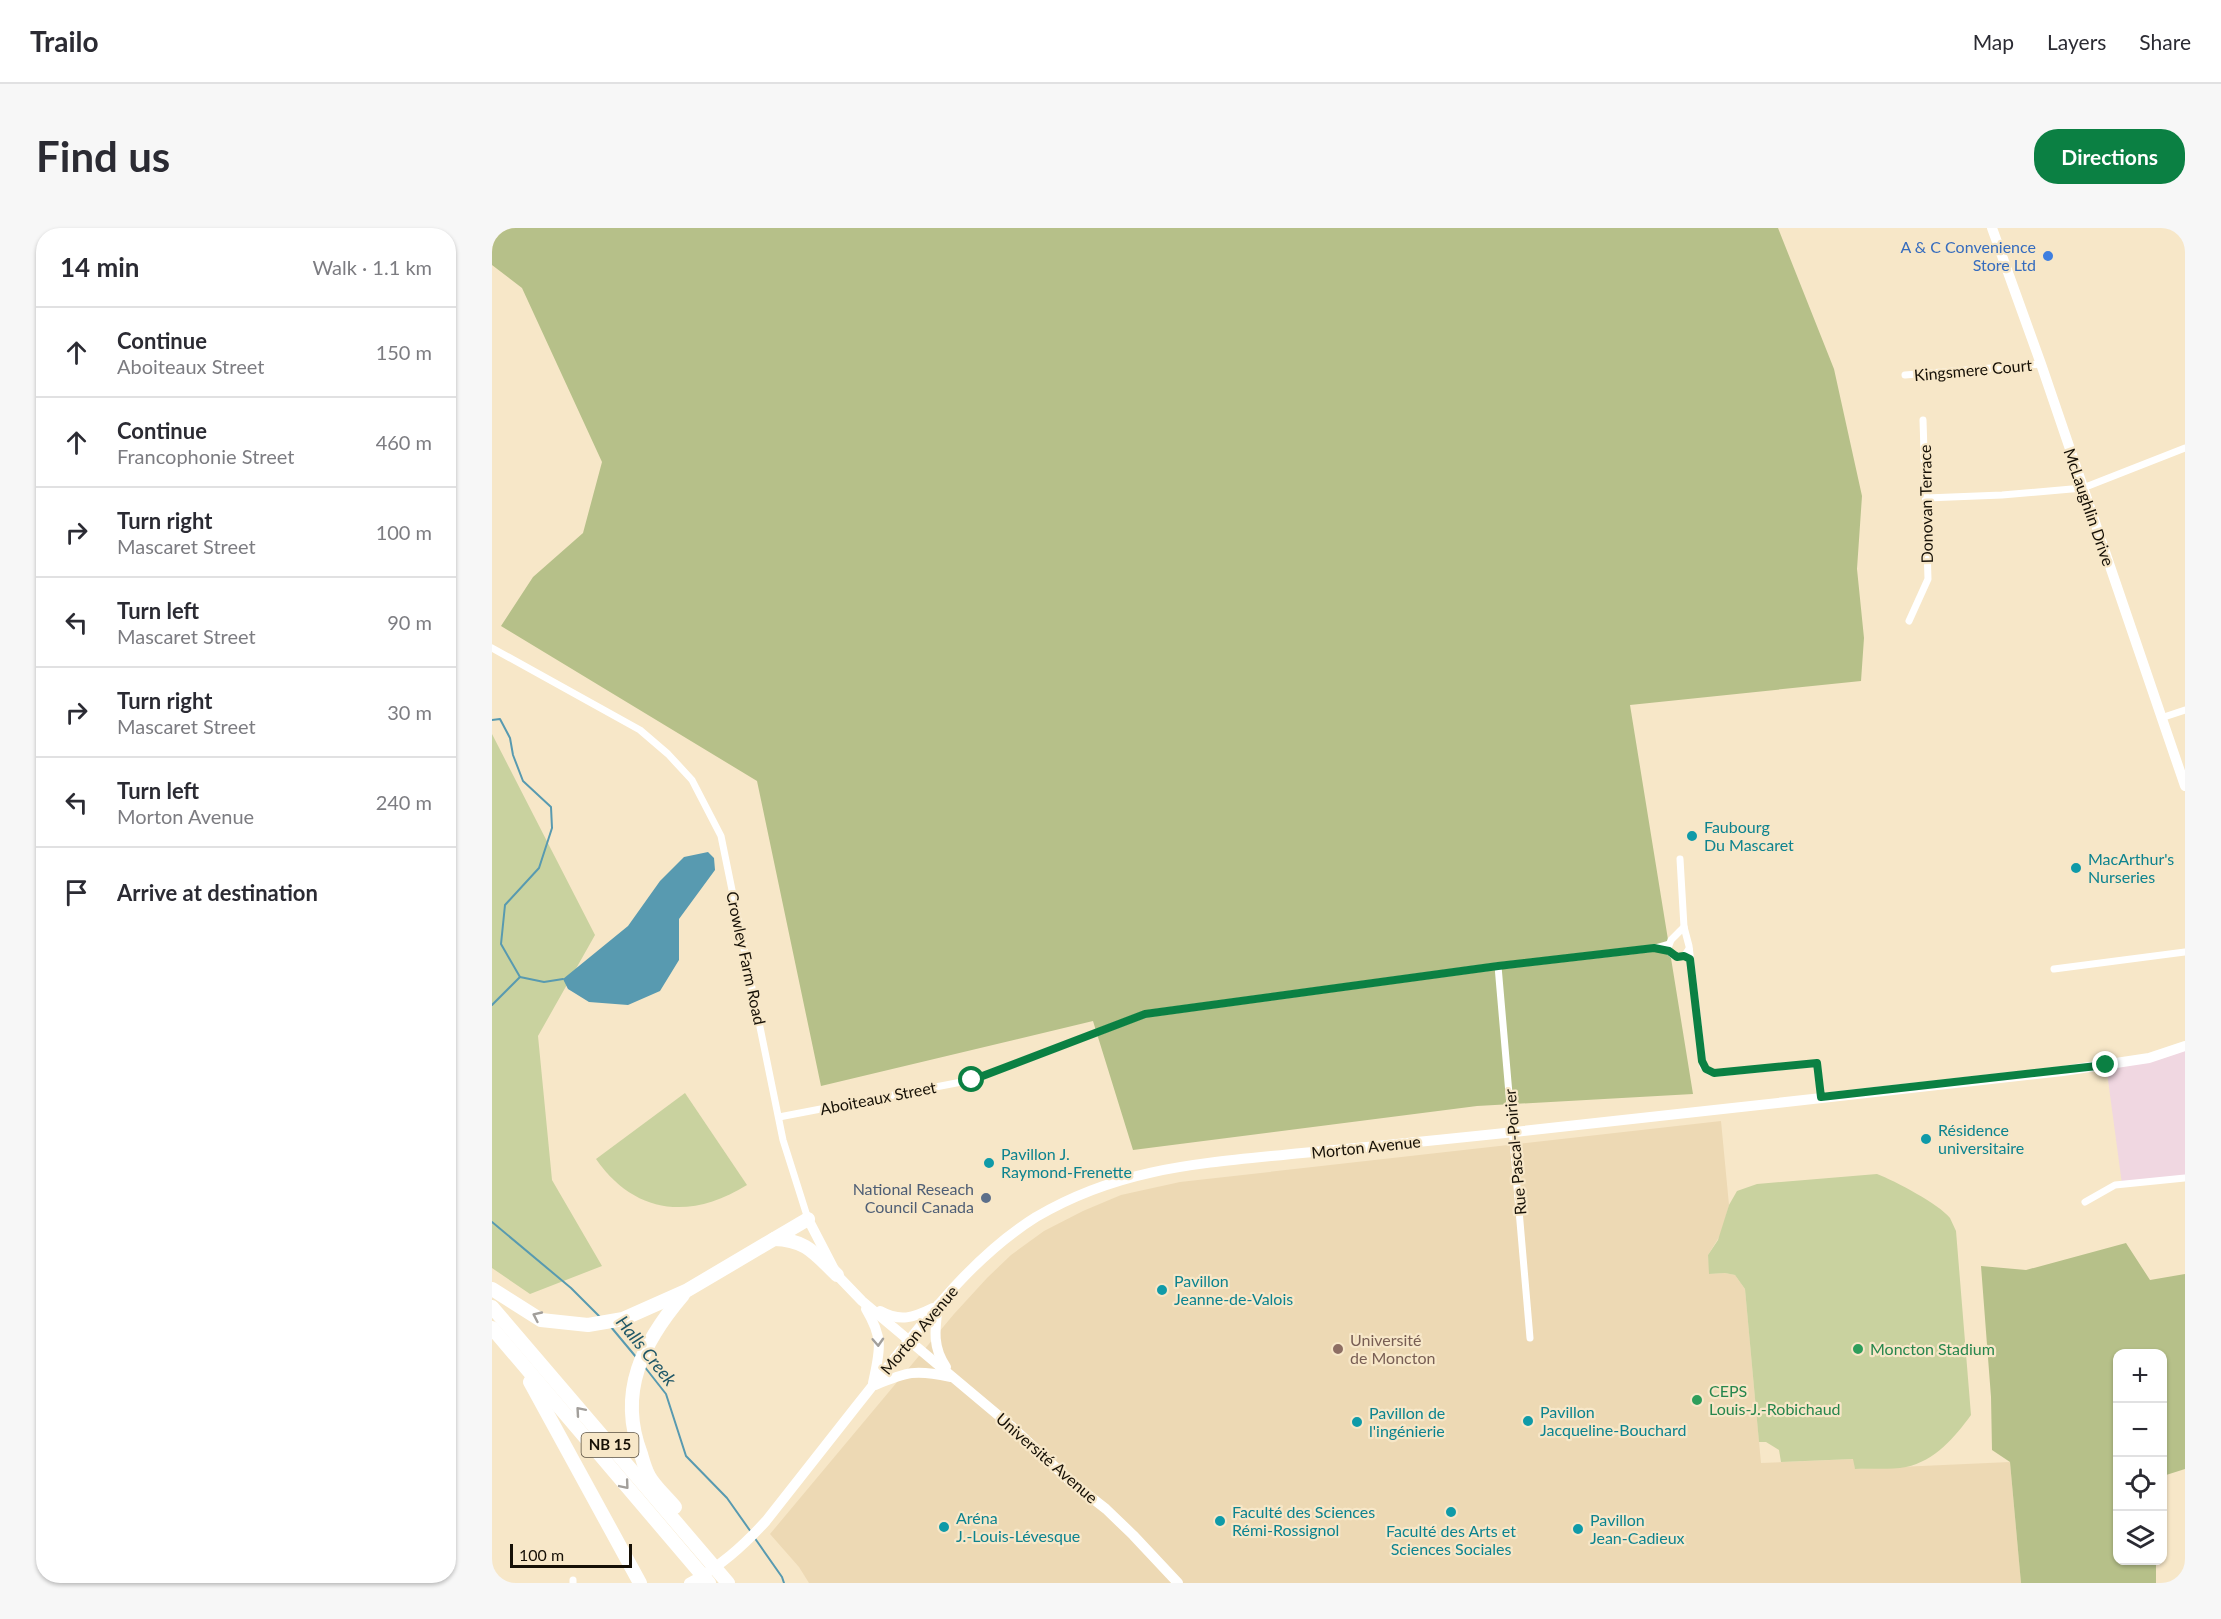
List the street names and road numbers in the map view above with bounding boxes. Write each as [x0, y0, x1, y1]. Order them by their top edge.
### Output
street label: Kingsmere Court [1913, 355, 2033, 384]
street label: Donovan Terrace [1915, 444, 1936, 564]
street label: McLaughlin Drive [2060, 445, 2119, 568]
street label: Crowley Farm Road [723, 889, 770, 1026]
street label: Aboiteaux Street [818, 1077, 938, 1118]
street label: Rue Pascal-Poirier [1500, 1088, 1529, 1216]
street label: Morton Avenue [1310, 1131, 1422, 1162]
street label: Morton Avenue [876, 1282, 961, 1378]
street label: Université Avenue [993, 1408, 1102, 1507]
road number: NB 15 [582, 1433, 638, 1457]

